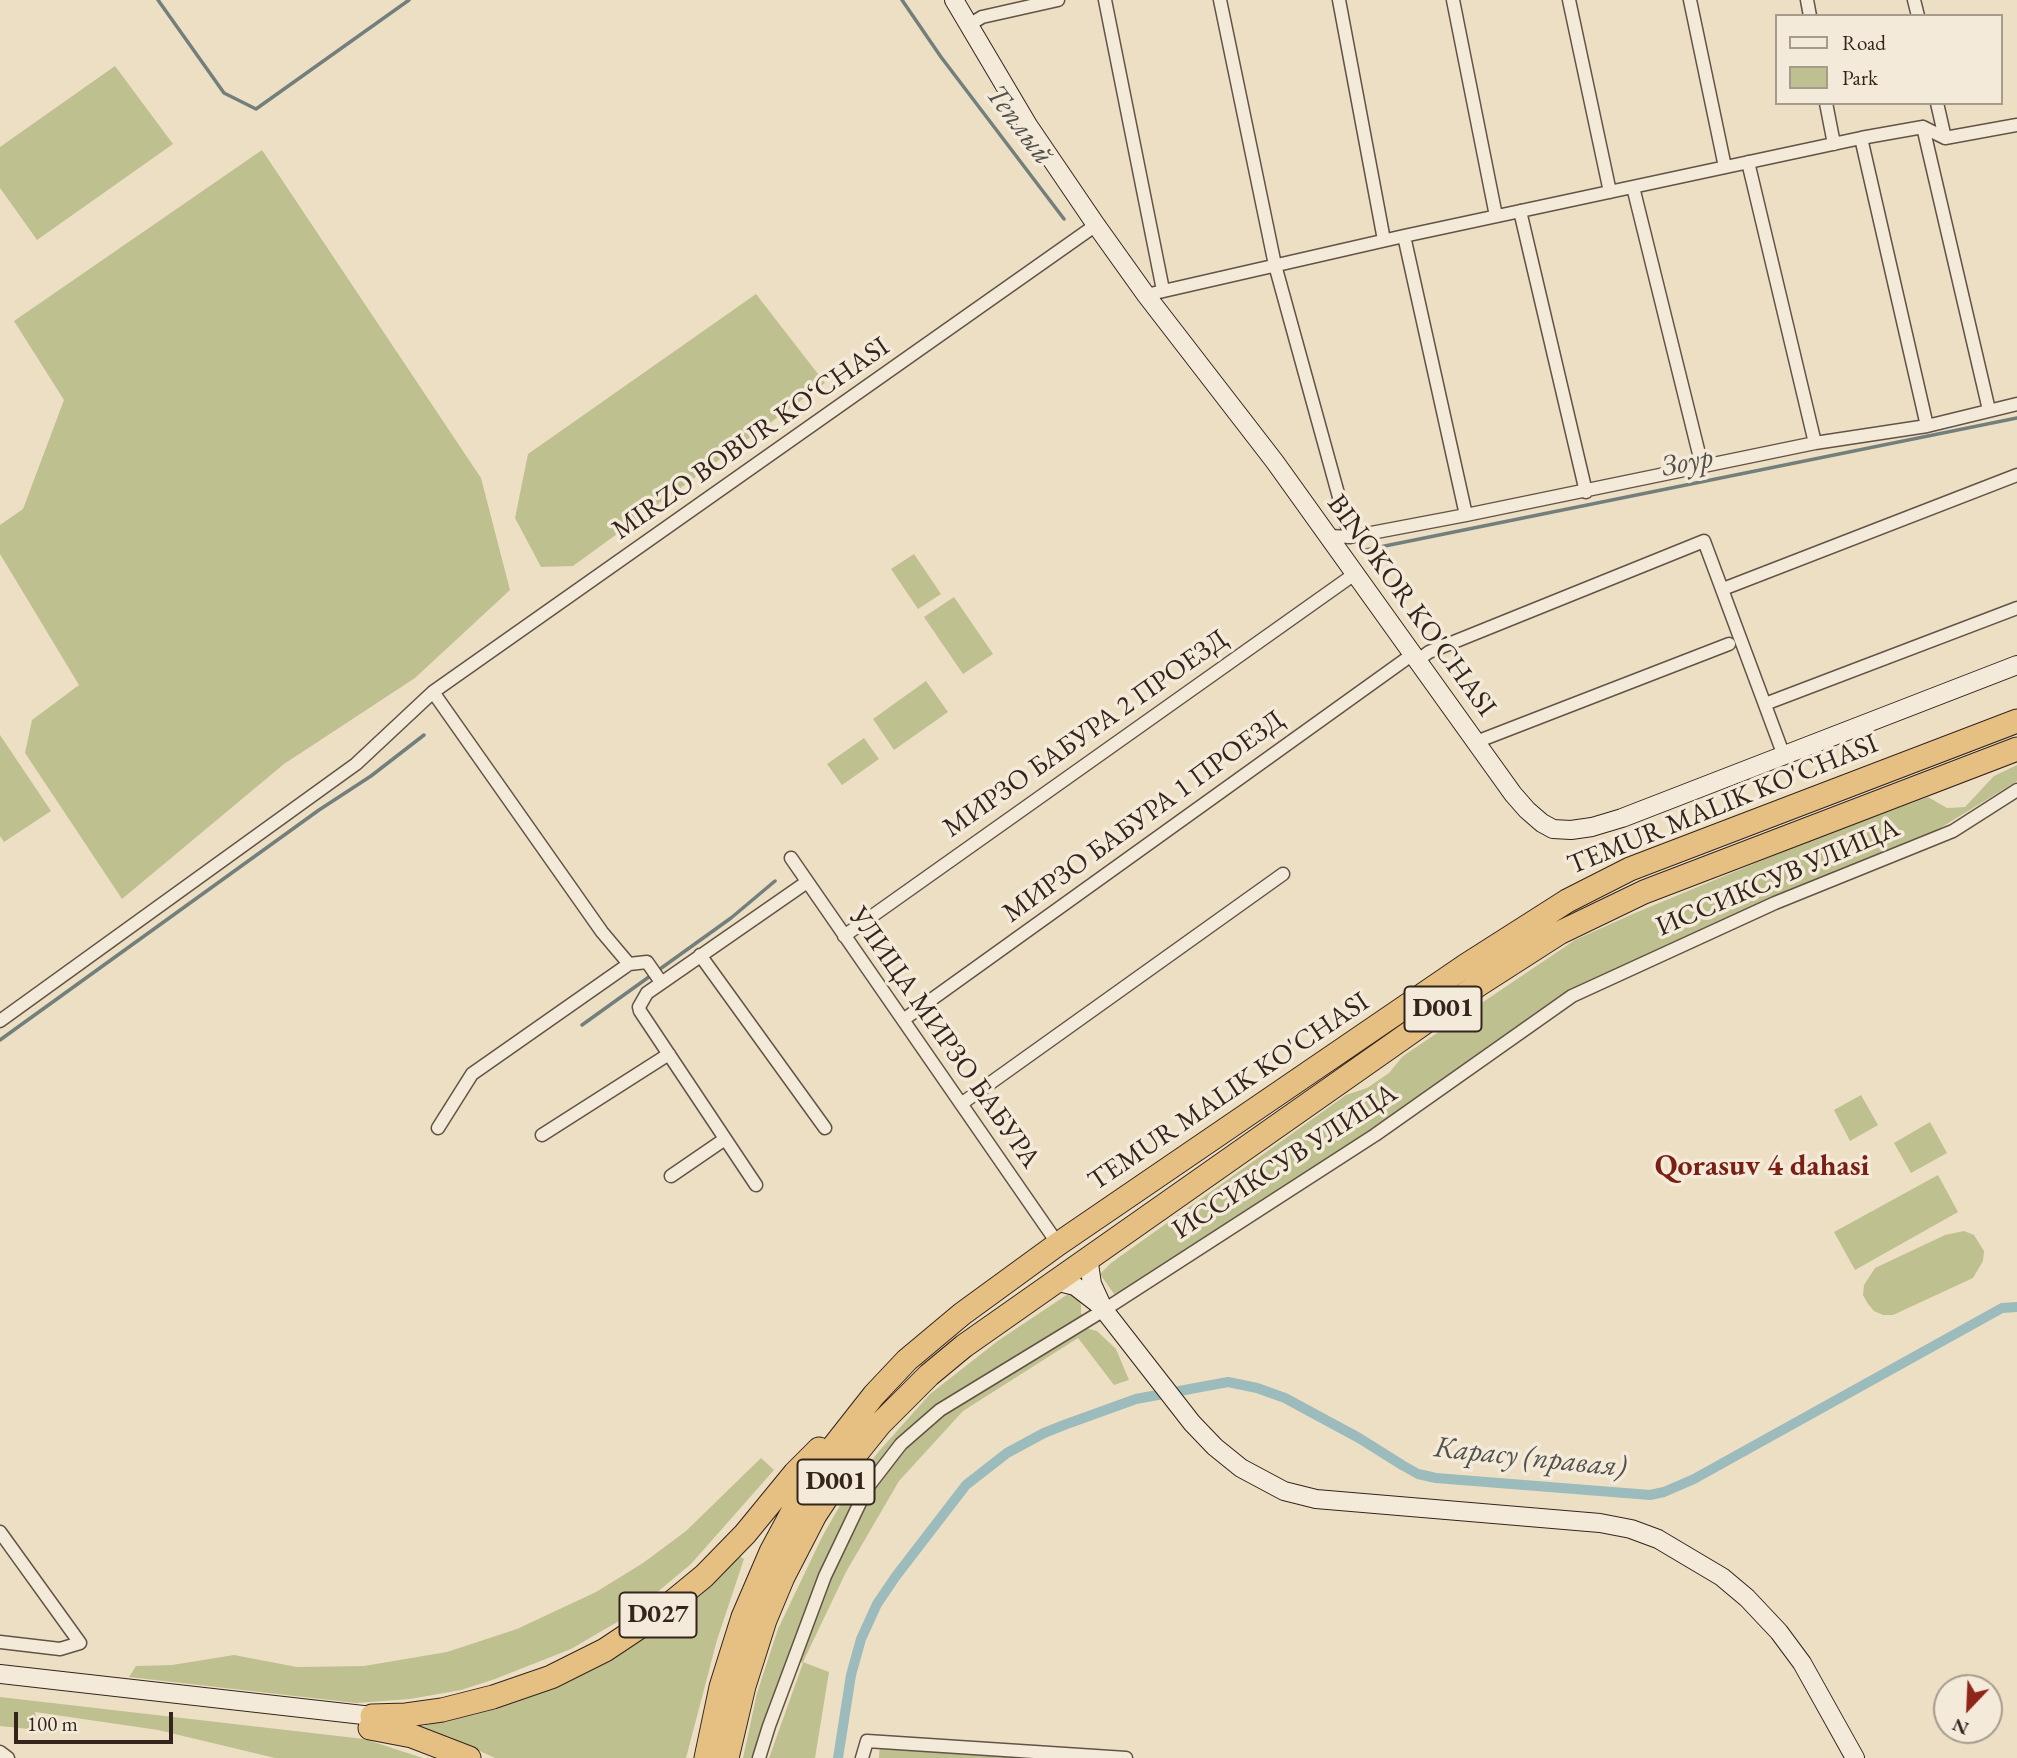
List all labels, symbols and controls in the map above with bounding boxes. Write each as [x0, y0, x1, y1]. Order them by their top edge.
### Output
legend [1776, 14, 2003, 105]
text: Road [1842, 29, 1886, 56]
text: Park [1842, 64, 1878, 91]
water label: Теплый [977, 78, 1061, 172]
street label: MIRZO BOBUR KO‘CHASI [606, 330, 896, 548]
water label: Зоур [1658, 440, 1716, 486]
street label: BINOKOR KO'CHASI [1319, 489, 1503, 723]
street label: МИРЗО БАБУРА 2 ПРОЕЗД [937, 623, 1235, 845]
street label: МИРЗО БАБУРА 1 ПРОЕЗД [997, 703, 1291, 931]
street label: TEMUR MALIK KO'CHASI [1563, 727, 1883, 883]
street label: ИССИКСУВ УЛИЦА [1651, 812, 1905, 944]
street label: УЛИЦА МИРЗО БАБУРА [841, 901, 1047, 1175]
street label: TEMUR MALIK KO'CHASI [1082, 985, 1376, 1199]
road number: D001 [1404, 986, 1482, 1032]
street label: ИССИКСУВ УЛИЦА [1166, 1077, 1404, 1247]
district label: Qorasuv 4 dahasi [1655, 1149, 1869, 1185]
water label: Карасу (правая) [1432, 1430, 1628, 1486]
road number: D001 [798, 1460, 874, 1504]
road number: D027 [620, 1592, 696, 1638]
north arrow [1933, 1674, 2003, 1744]
scale bar [18, 1698, 177, 1742]
text: 100 m [27, 1710, 78, 1737]
text: N [1948, 1712, 1972, 1741]

